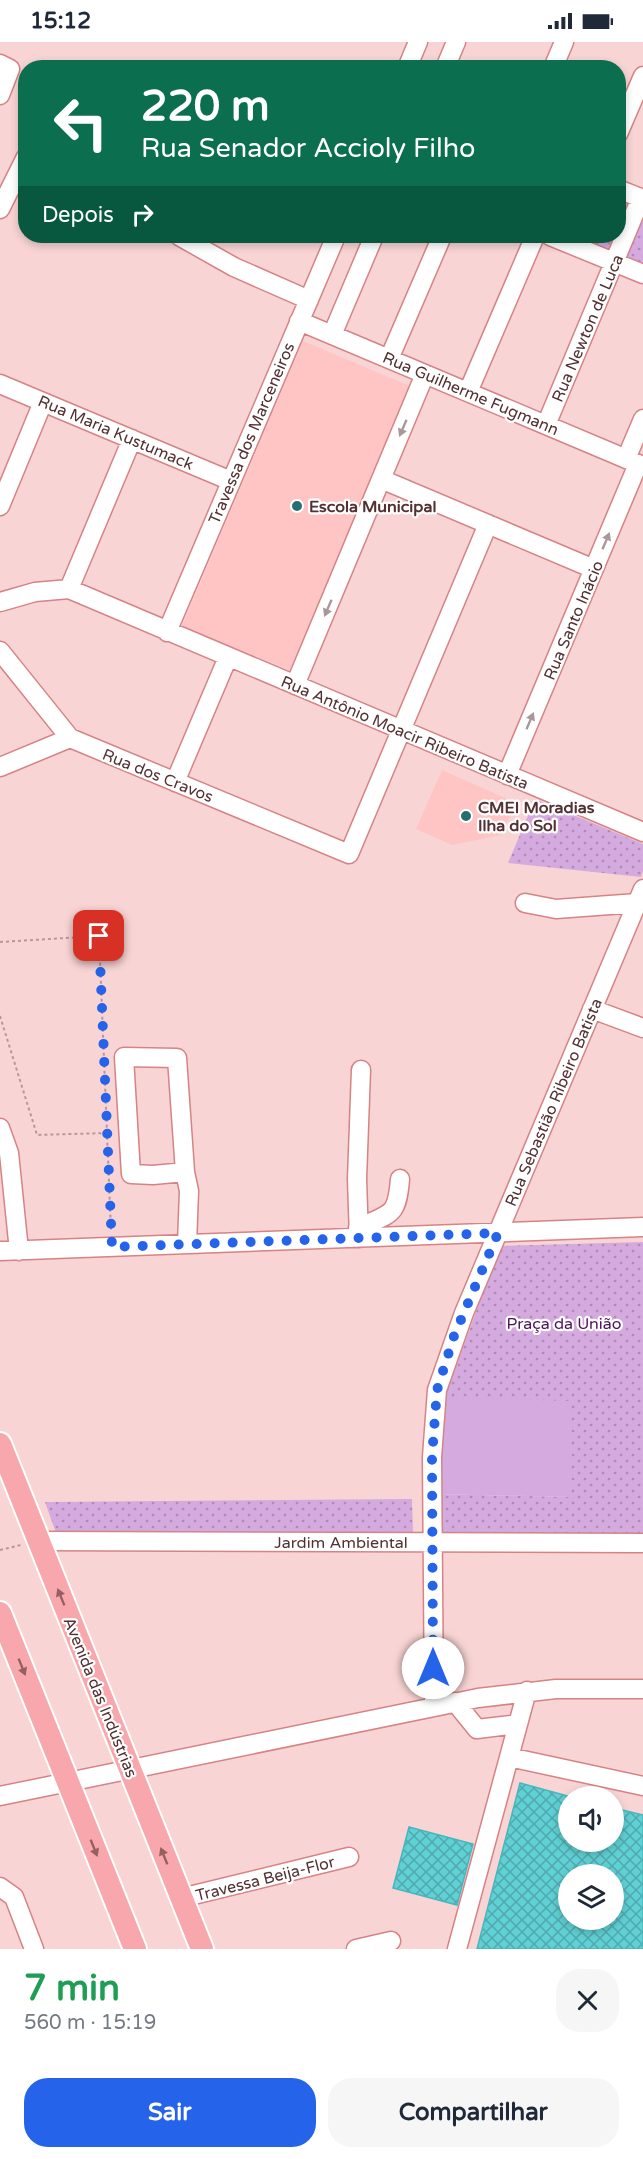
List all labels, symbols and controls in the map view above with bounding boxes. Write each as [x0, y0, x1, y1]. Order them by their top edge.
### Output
text: 15:12 [30, 8, 91, 34]
text: 220 m [141, 81, 270, 132]
icon: left [42, 84, 120, 162]
text: Rua Senador Accioly Filho [141, 132, 476, 165]
icon: right [126, 198, 159, 231]
text: Depois [42, 202, 114, 228]
street label: Rua Newton de Luca [548, 252, 628, 405]
street label: Travessa dos Marceneiros [205, 340, 299, 527]
street label: Rua Guilherme Fugmann [380, 348, 562, 440]
street label: Rua Maria Kustumack [35, 391, 197, 475]
one-way arrow [398, 419, 407, 437]
place label: Escola Municipal [309, 497, 436, 517]
marker: Escola Municipal [290, 499, 304, 513]
one-way arrow [601, 532, 611, 550]
street label: Rua Santo Inácio [540, 558, 608, 683]
one-way arrow [322, 599, 332, 617]
street label: Rua Antônio Moacir Ribeiro Batista [278, 672, 531, 794]
one-way arrow [526, 712, 535, 730]
street label: Rua dos Cravos [99, 745, 216, 807]
place label: CMEI Moradias Ilha do Sol [478, 798, 595, 836]
marker: CMEI Moradias Ilha do Sol [459, 809, 473, 823]
pin [73, 910, 124, 961]
icon: arrive [82, 919, 115, 952]
street label: Rua Sebastião Ribeiro Batista [501, 995, 607, 1209]
park label: Praça da União [507, 1314, 621, 1334]
street label: Jardim Ambiental [274, 1533, 408, 1553]
one-way arrow [56, 1587, 66, 1605]
street label: Avenida das Indústrias [59, 1614, 141, 1780]
position arrow [401, 1636, 465, 1700]
one-way arrow [18, 1658, 27, 1676]
map controls [558, 1786, 624, 1930]
button: sound [558, 1786, 624, 1852]
one-way arrow [90, 1839, 99, 1857]
one-way arrow [159, 1846, 169, 1864]
street label: Travessa Beija-Flor [194, 1852, 338, 1906]
button: layers [558, 1864, 624, 1930]
text: 7 min [24, 1967, 120, 2010]
button: close [556, 1969, 619, 2032]
text: 560 m · 15:19 [24, 2011, 156, 2035]
button: Sair [24, 2078, 316, 2147]
button: Compartilhar [328, 2078, 619, 2147]

